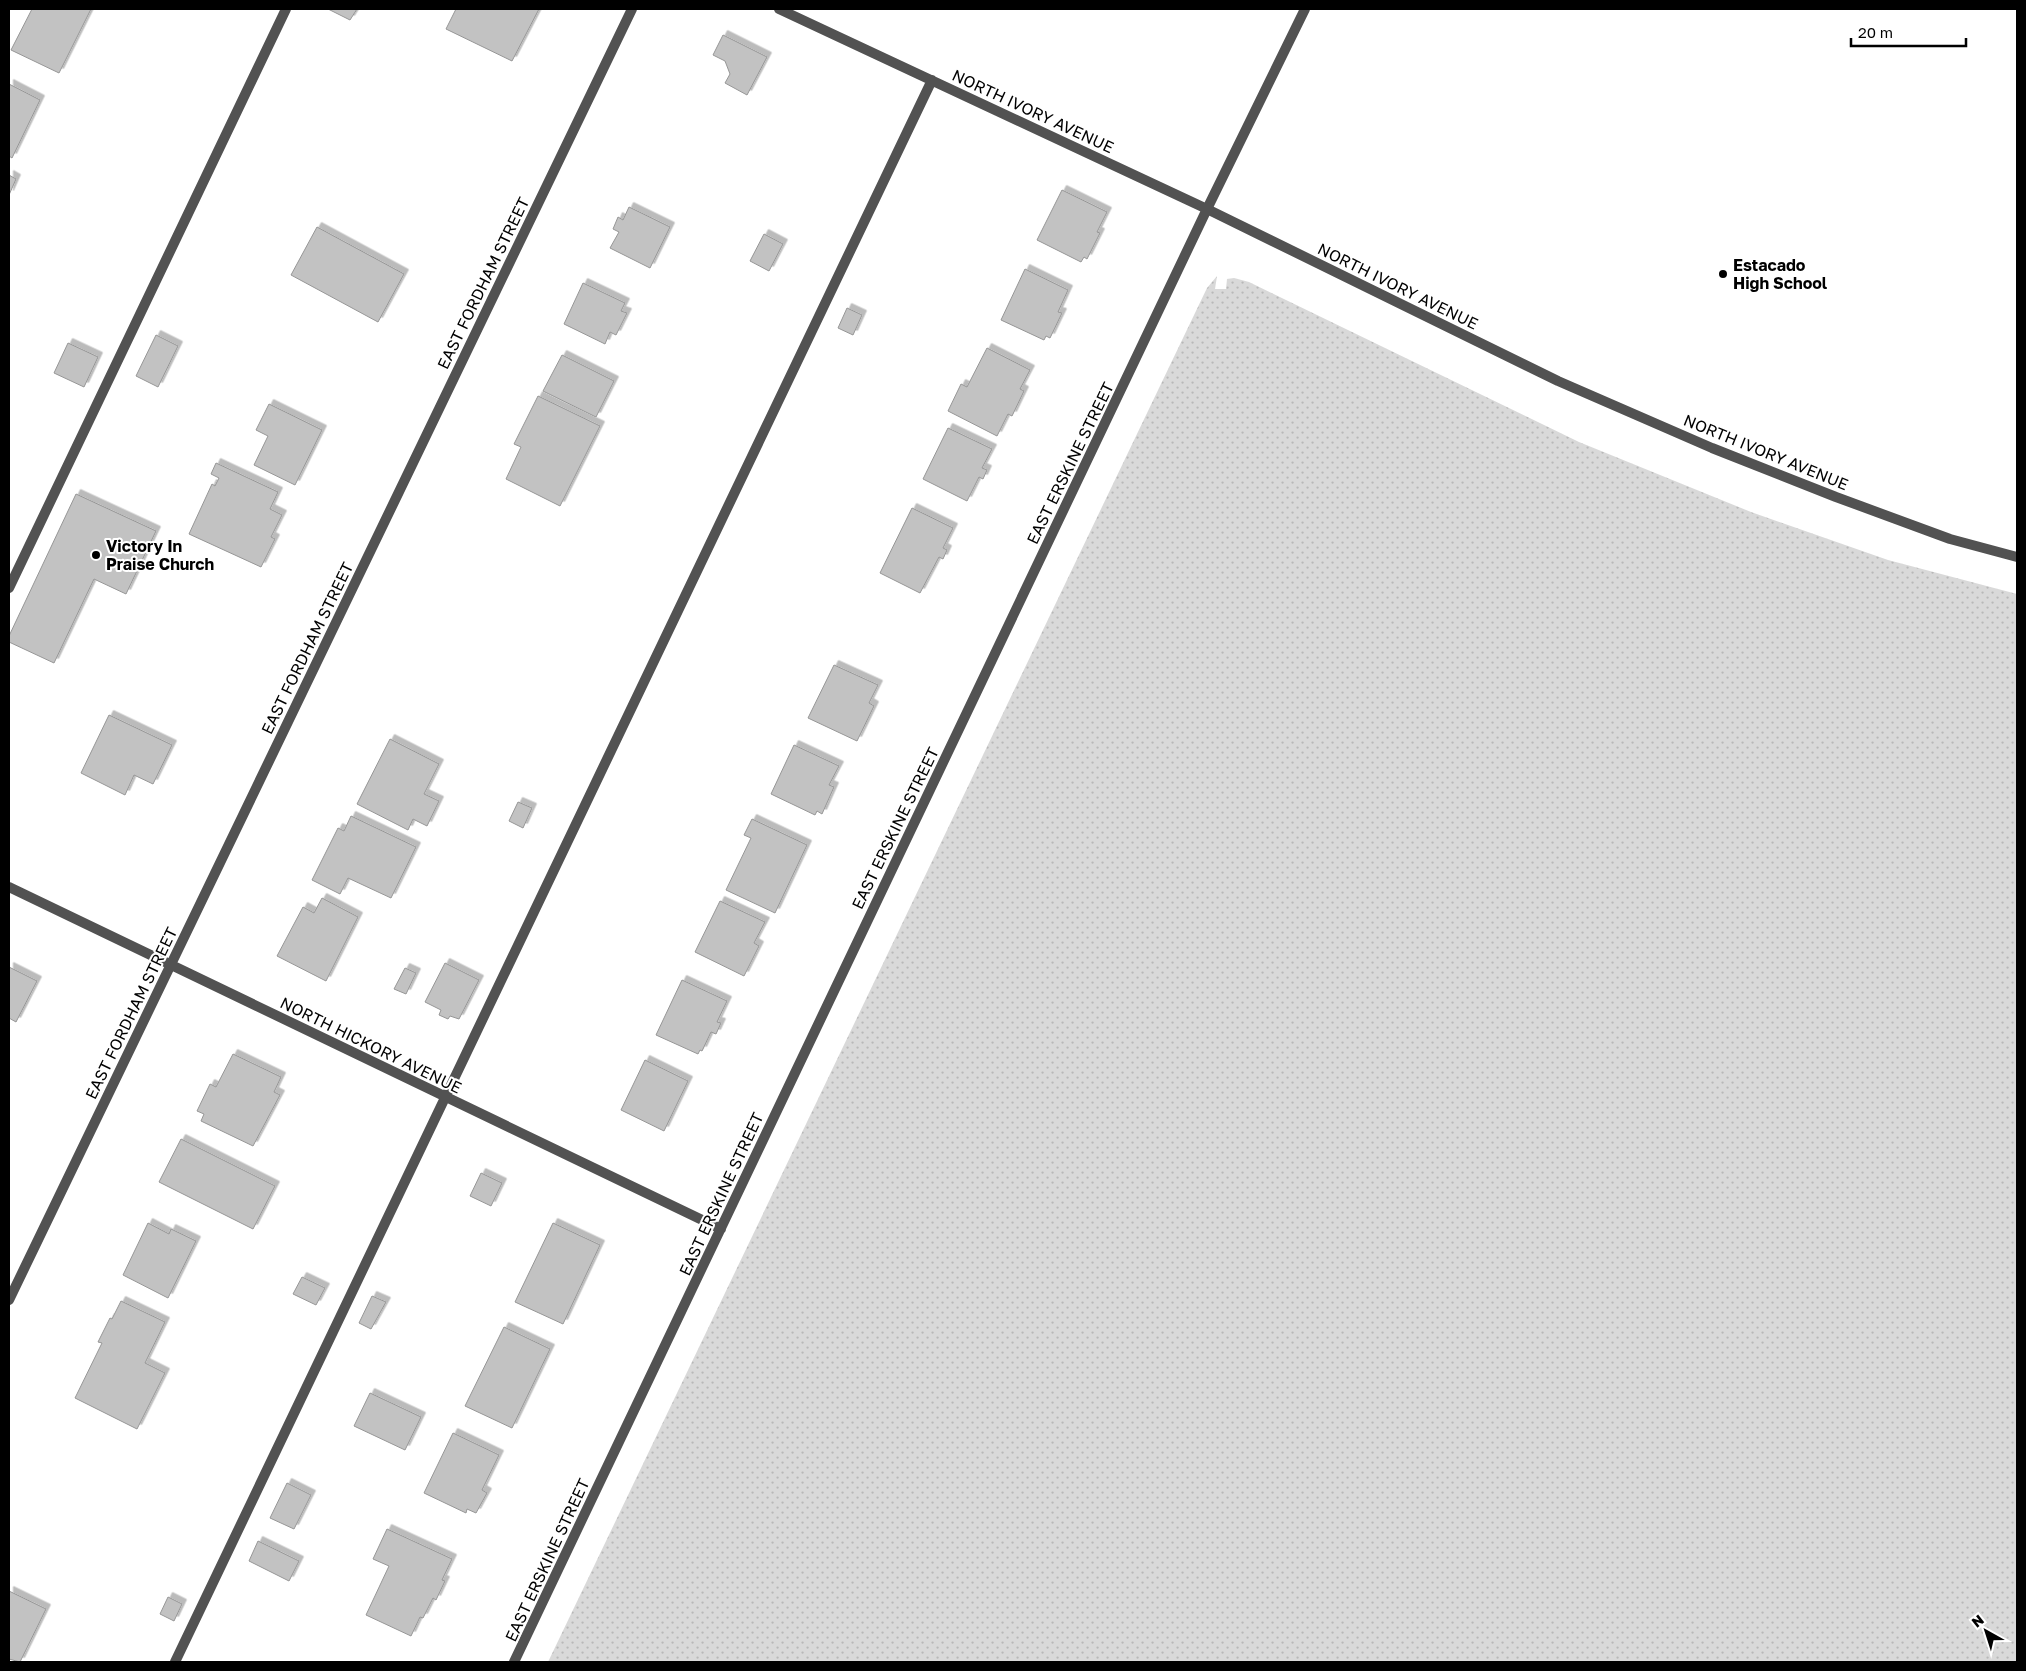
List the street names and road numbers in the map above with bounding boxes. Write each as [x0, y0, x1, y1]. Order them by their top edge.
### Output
street label: NORTH IVORY AVENUE [949, 65, 1117, 157]
street label: EAST FORDHAM STREET [433, 194, 533, 372]
street label: NORTH IVORY AVENUE [1314, 238, 1482, 334]
street label: EAST ERSKINE STREET [1022, 379, 1118, 547]
street label: NORTH IVORY AVENUE [1681, 410, 1851, 494]
street label: EAST FORDHAM STREET [257, 559, 357, 737]
street label: EAST ERSKINE STREET [847, 744, 943, 912]
street label: EAST FORDHAM STREET [81, 924, 181, 1102]
street label: NORTH HICKORY AVENUE [277, 992, 465, 1098]
street label: EAST ERSKINE STREET [674, 1109, 768, 1279]
street label: EAST ERSKINE STREET [500, 1475, 594, 1645]

